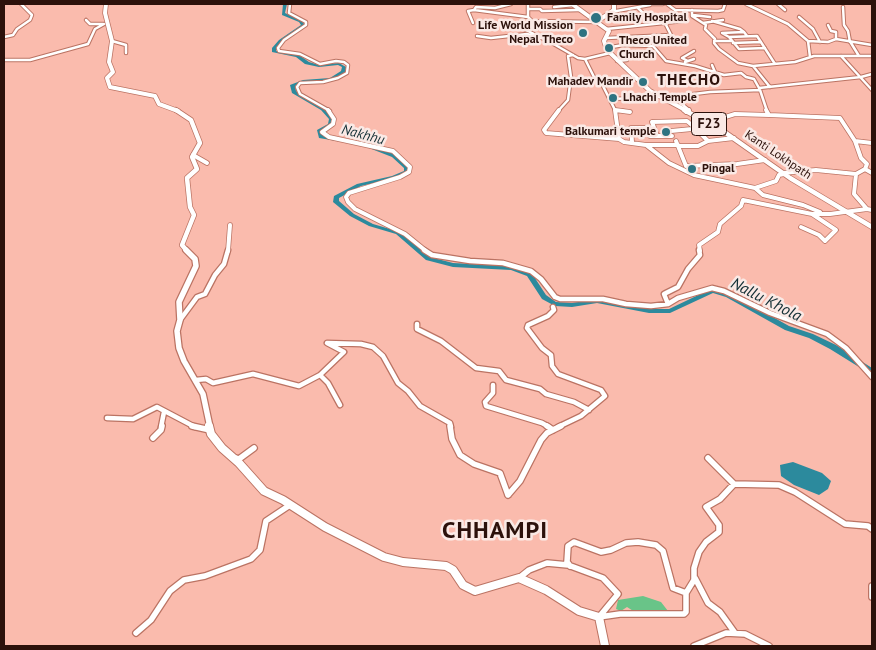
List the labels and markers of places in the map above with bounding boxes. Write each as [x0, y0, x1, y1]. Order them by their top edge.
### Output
marker: Family Hospital [589, 11, 603, 25]
place label: Family Hospital [607, 11, 687, 25]
place label: Life World Mission Nepal Theco [478, 19, 573, 47]
marker: Life World Mission Nepal Theco [577, 27, 589, 39]
place label: Theco United Church [619, 34, 687, 62]
marker: Theco United Church [603, 42, 615, 54]
place label: Mahadev Mandir [548, 75, 633, 89]
marker: Mahadev Mandir [637, 76, 649, 88]
place label: Lhachi Temple [623, 91, 697, 105]
marker: Lhachi Temple [607, 92, 619, 104]
place label: Balkumari temple [565, 125, 656, 139]
marker: Balkumari temple [660, 126, 672, 138]
place label: Pingal [702, 162, 735, 176]
marker: Pingal [686, 163, 698, 175]

